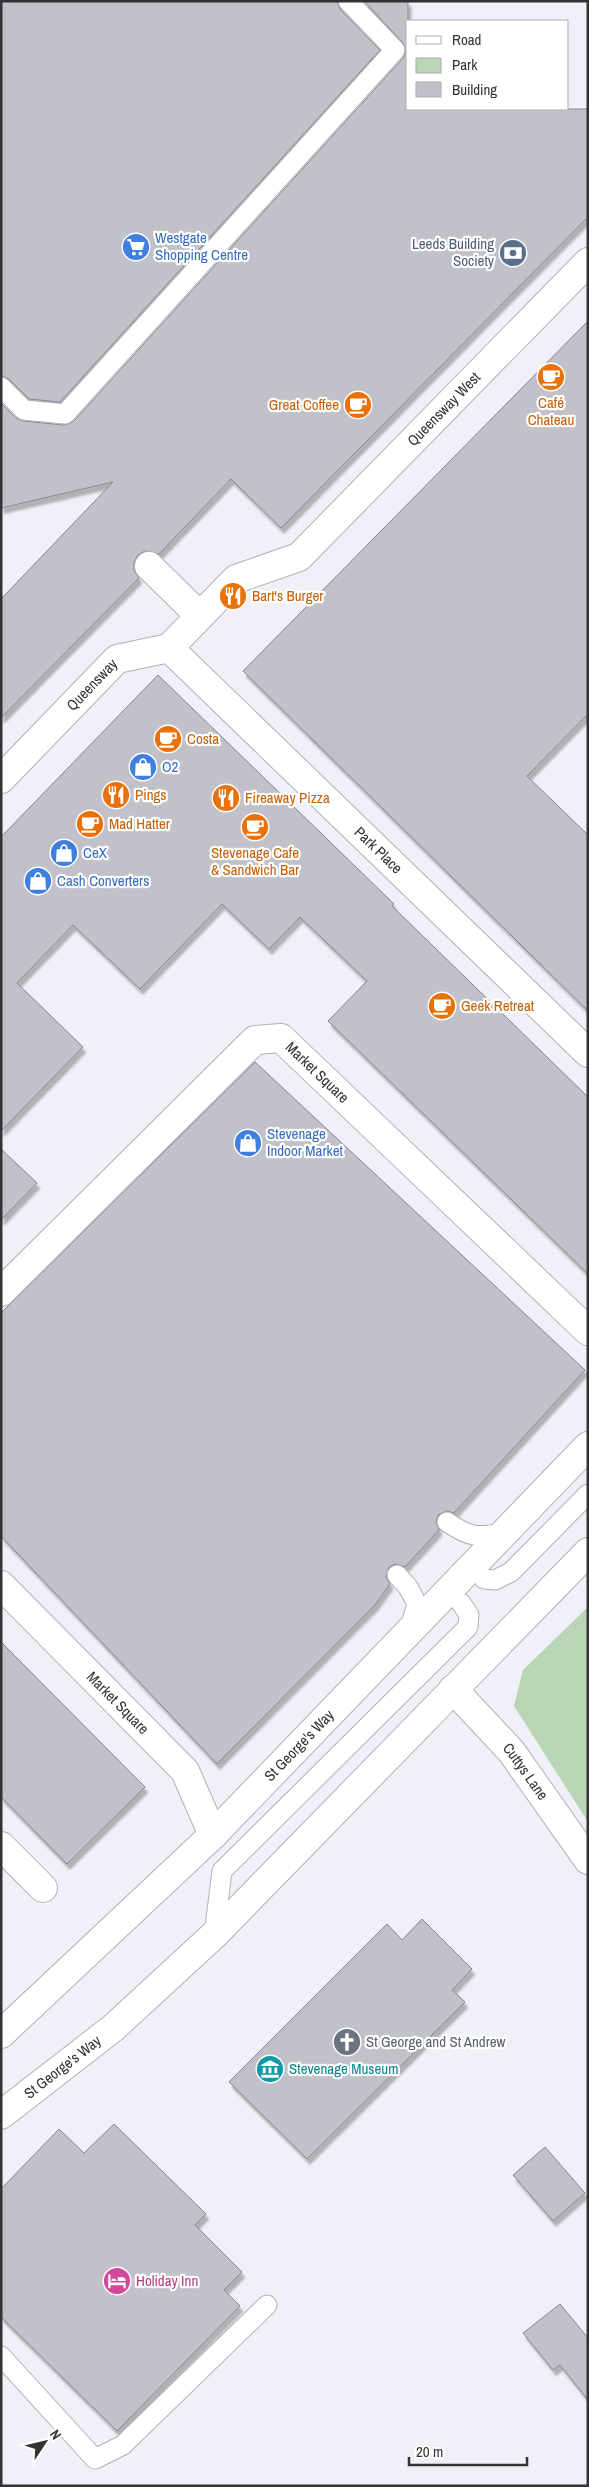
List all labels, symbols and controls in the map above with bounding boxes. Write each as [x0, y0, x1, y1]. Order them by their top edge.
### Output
legend [406, 20, 569, 110]
text: Road [452, 29, 481, 50]
text: Park [452, 54, 478, 75]
text: Building [452, 79, 497, 100]
place label: Westgate Shopping Centre [155, 227, 248, 265]
supermarket icon: Westgate Shopping Centre [121, 232, 151, 262]
place label: Leeds Building Society [412, 233, 495, 271]
bank icon: Leeds Building Society [498, 238, 528, 268]
cafe icon: Café Chateau [536, 362, 566, 392]
street label: Queensway West [402, 367, 485, 450]
cafe icon: Great Coffee [343, 390, 373, 420]
place label: Café Chateau [528, 392, 574, 430]
place label: Great Coffee [269, 394, 339, 415]
restaurant icon: Bart's Burger [218, 581, 248, 611]
place label: Bart's Burger [252, 585, 323, 606]
street label: Queensway [62, 653, 122, 715]
cafe icon: Costa [153, 724, 183, 754]
place label: Costa [187, 728, 219, 749]
shop icon: O2 [128, 752, 158, 782]
place label: O2 [162, 756, 179, 777]
restaurant icon: Pings [101, 780, 131, 810]
restaurant icon: Fireaway Pizza [211, 783, 241, 813]
place label: Pings [135, 784, 166, 805]
place label: Fireaway Pizza [245, 787, 330, 808]
cafe icon: Mad Hatter [75, 809, 105, 839]
cafe icon: Stevenage Cafe & Sandwich Bar [240, 812, 270, 842]
place label: Mad Hatter [109, 813, 170, 834]
street label: Park Place [350, 822, 407, 878]
shop icon: CeX [49, 838, 79, 868]
place label: CeX [83, 842, 108, 863]
place label: Stevenage Cafe & Sandwich Bar [211, 842, 299, 880]
shop icon: Cash Converters [23, 866, 53, 896]
place label: Cash Converters [57, 870, 149, 891]
cafe icon: Geek Retreat [427, 991, 457, 1021]
place label: Geek Retreat [461, 995, 535, 1016]
street label: Market Square [281, 1037, 354, 1108]
place label: Stevenage Indoor Market [267, 1123, 343, 1161]
shop icon: Stevenage Indoor Market [233, 1128, 263, 1158]
street label: Market Square [82, 1667, 154, 1739]
street label: St George's Way [259, 1704, 339, 1786]
street label: Cuttys Lane [498, 1738, 554, 1804]
church icon: St George and St Andrew [332, 2027, 362, 2057]
street label: St George's Way [19, 2030, 106, 2103]
place label: St George and St Andrew [366, 2031, 506, 2052]
museum icon: Stevenage Museum [255, 2054, 285, 2084]
place label: Stevenage Museum [289, 2058, 398, 2079]
hotel icon: Holiday Inn [102, 2266, 132, 2296]
place label: Holiday Inn [136, 2270, 198, 2291]
north arrow [20, 2417, 70, 2467]
text: N [46, 2426, 65, 2443]
scale bar [409, 2434, 526, 2466]
text: 20 m [416, 2441, 443, 2462]

